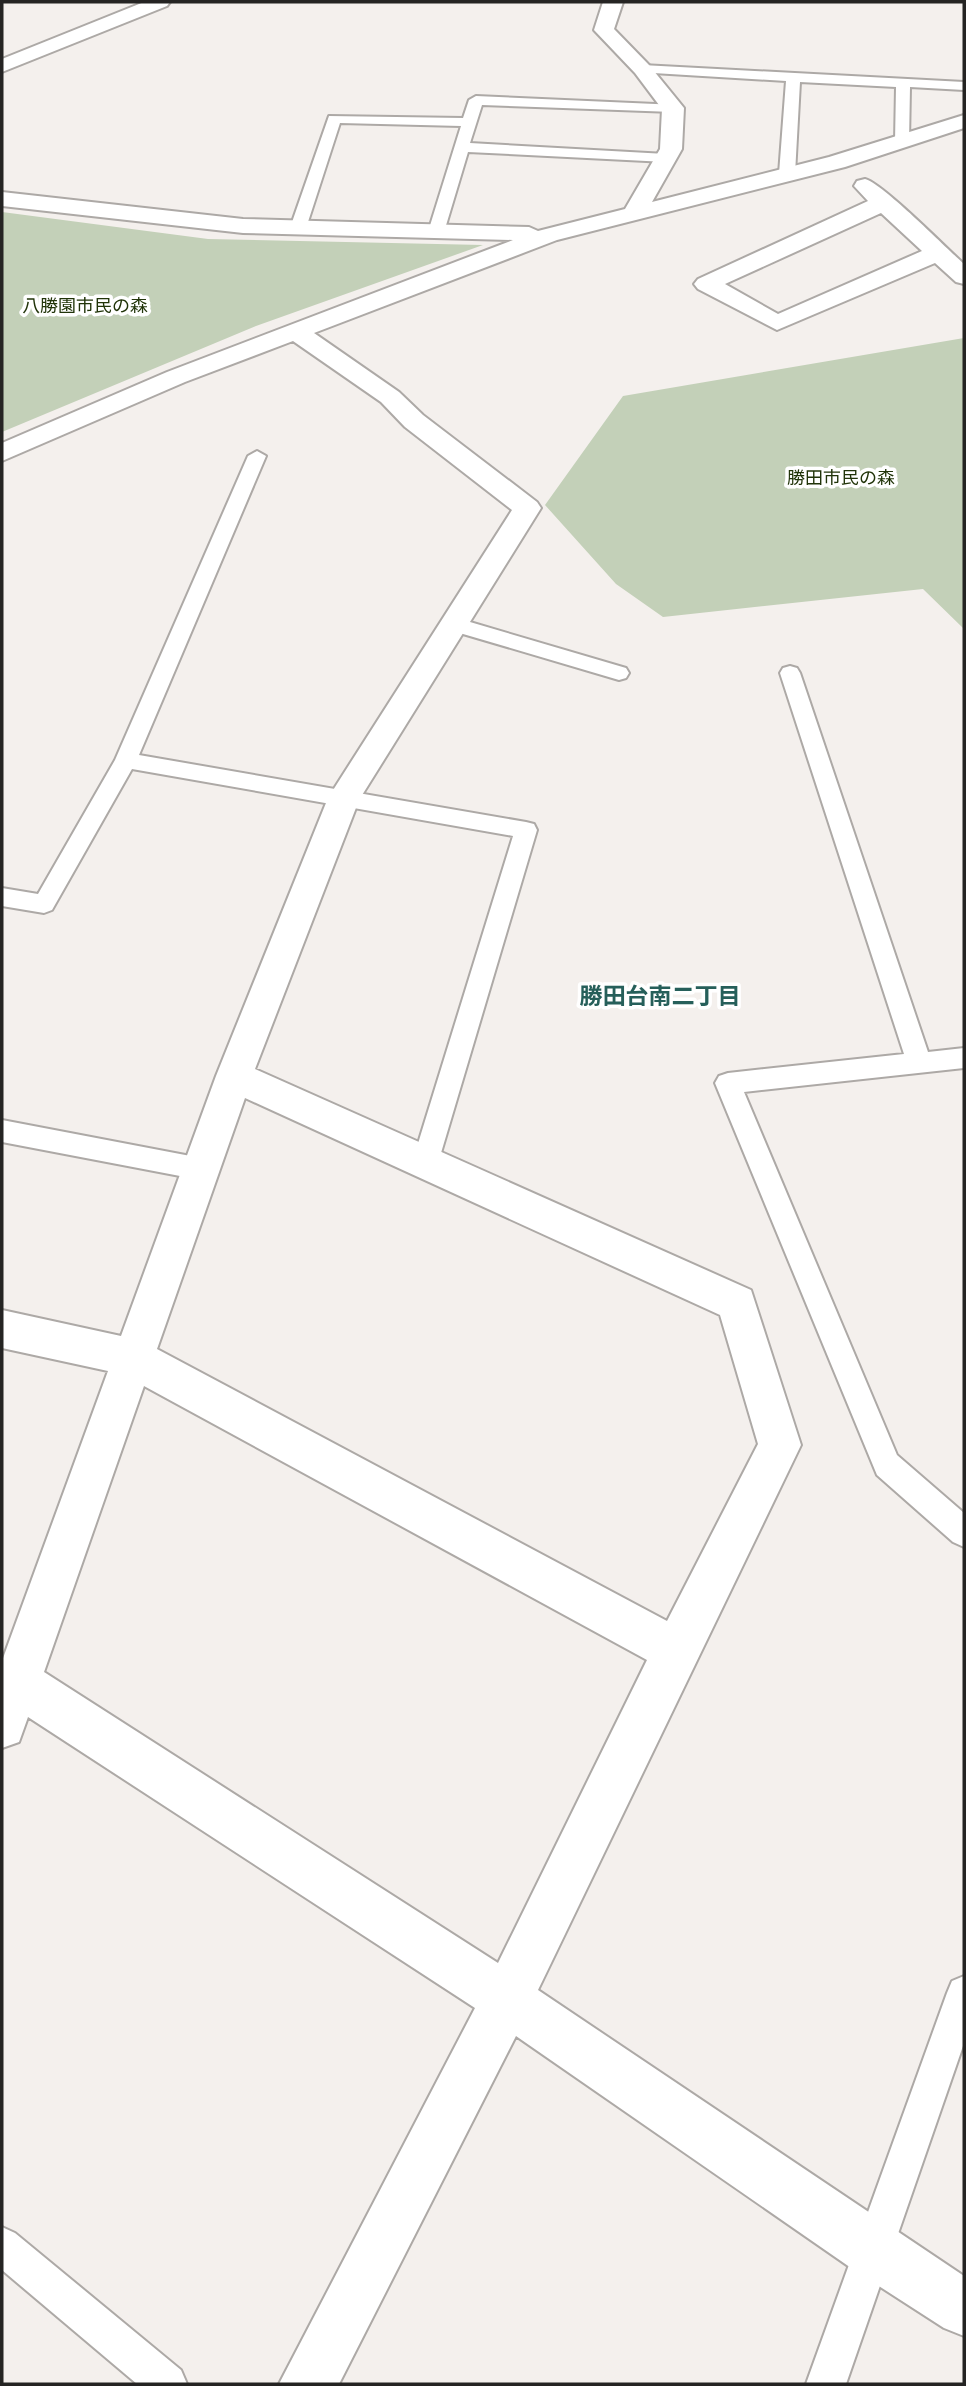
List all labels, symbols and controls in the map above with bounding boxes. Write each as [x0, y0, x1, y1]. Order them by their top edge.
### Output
park label: 八勝園市民の森 [22, 293, 148, 317]
park label: 勝田市民の森 [787, 465, 895, 489]
district label: 勝田台南二丁目 [580, 979, 741, 1011]

